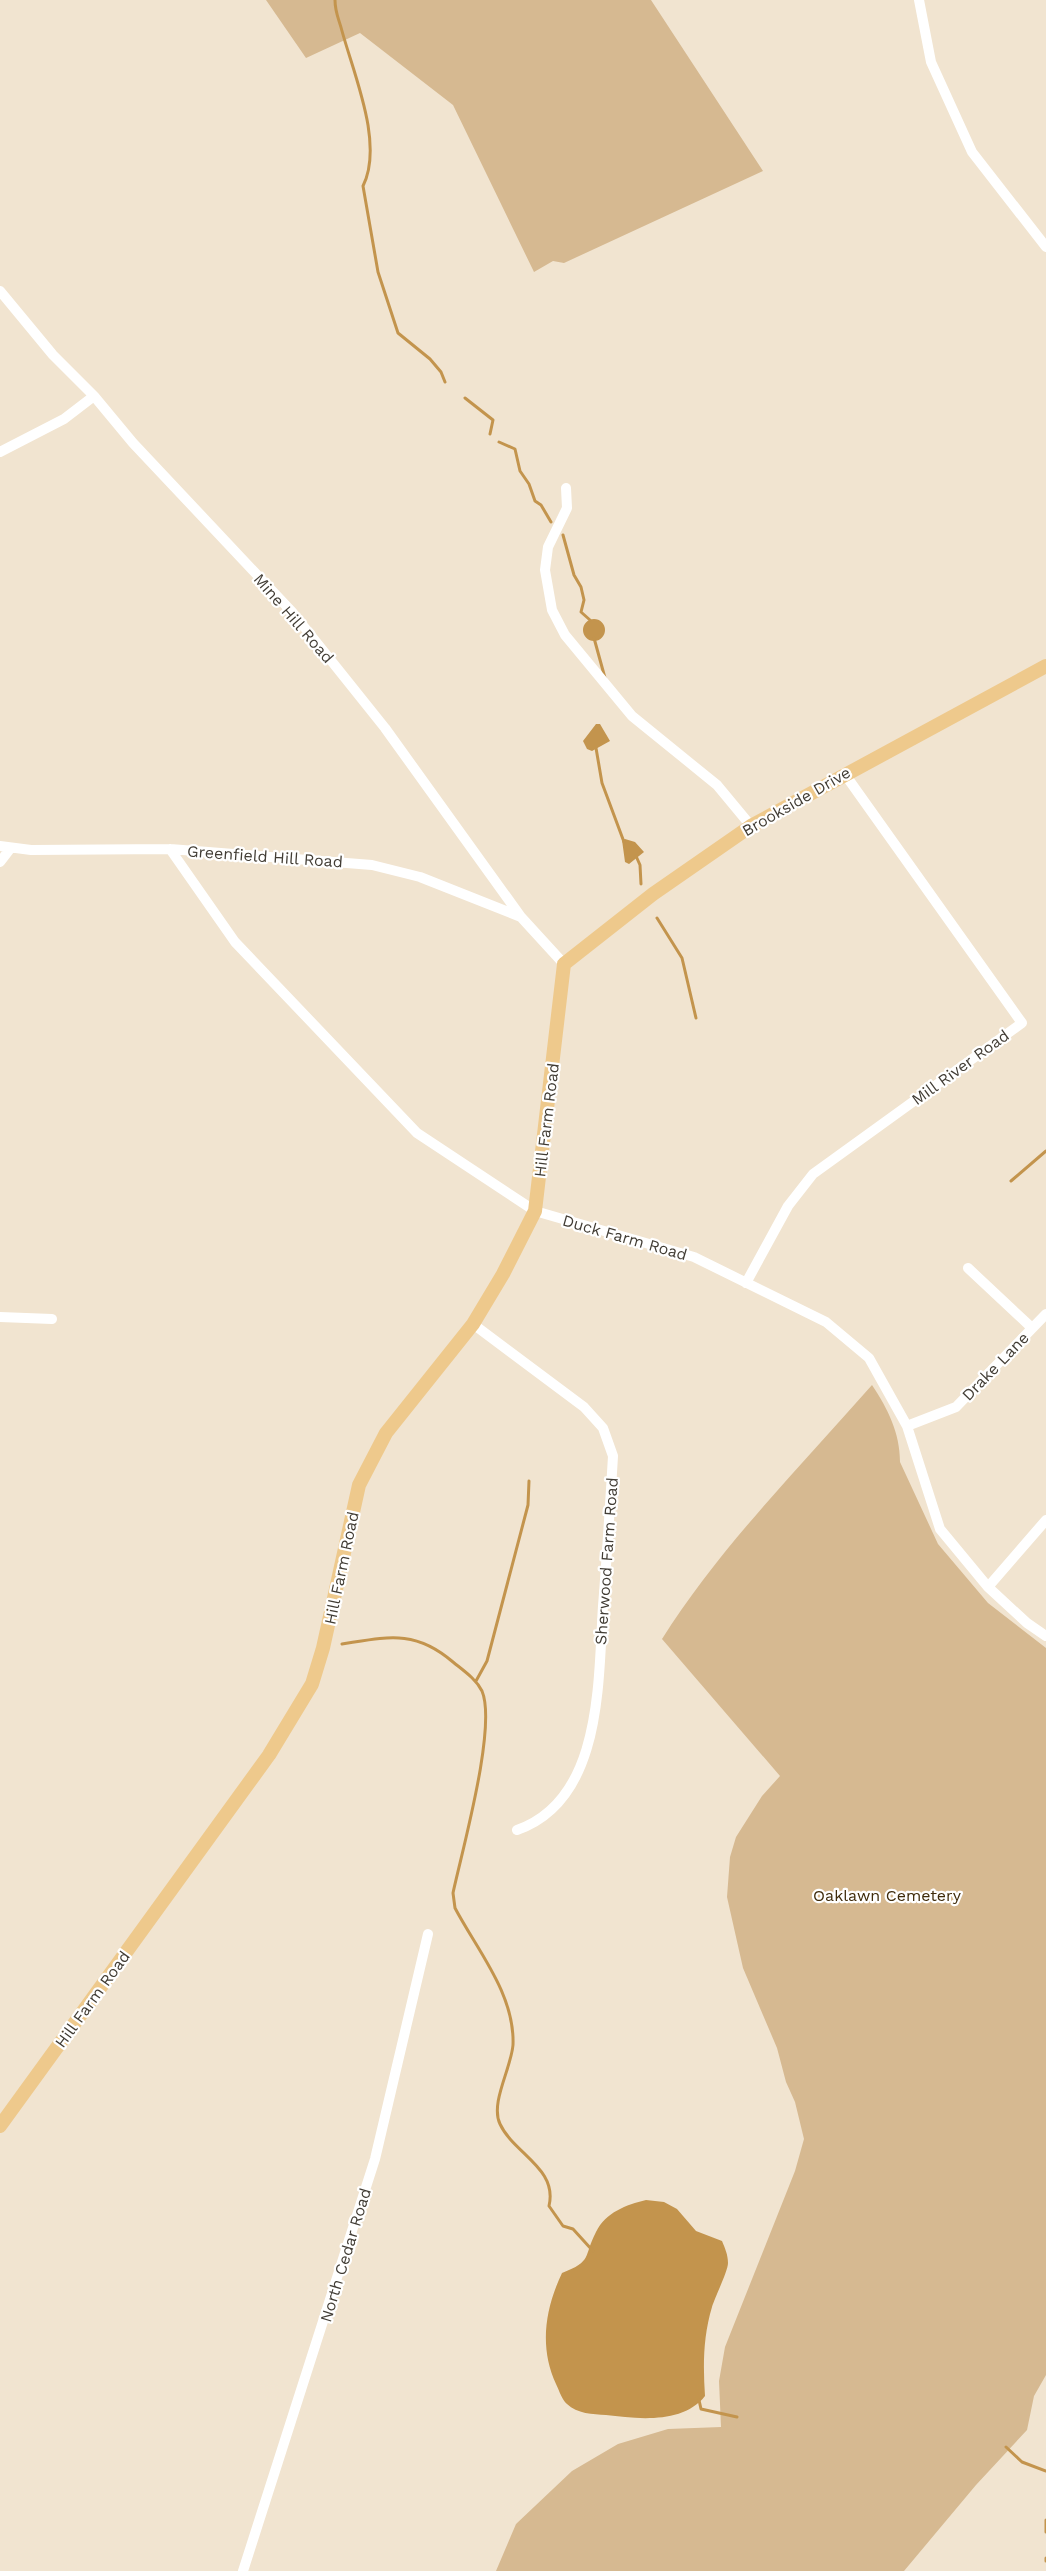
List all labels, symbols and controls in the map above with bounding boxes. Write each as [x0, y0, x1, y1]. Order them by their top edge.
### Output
street label: Mine Hill Road [250, 570, 338, 667]
street label: Brookside Drive [739, 763, 854, 840]
street label: Greenfield Hill Road [186, 842, 343, 871]
street label: Mill River Road [908, 1026, 1013, 1109]
street label: Hill Farm Road [530, 1062, 563, 1178]
street label: Duck Farm Road [560, 1211, 689, 1264]
street label: Drake Lane [958, 1328, 1033, 1405]
street label: Sherwood Farm Road [591, 1477, 622, 1646]
street label: Hill Farm Road [320, 1510, 363, 1626]
park label: Oaklawn Cemetery [813, 1886, 962, 1905]
street label: Hill Farm Road [51, 1947, 134, 2051]
street label: North Cedar Road [316, 2186, 375, 2325]

